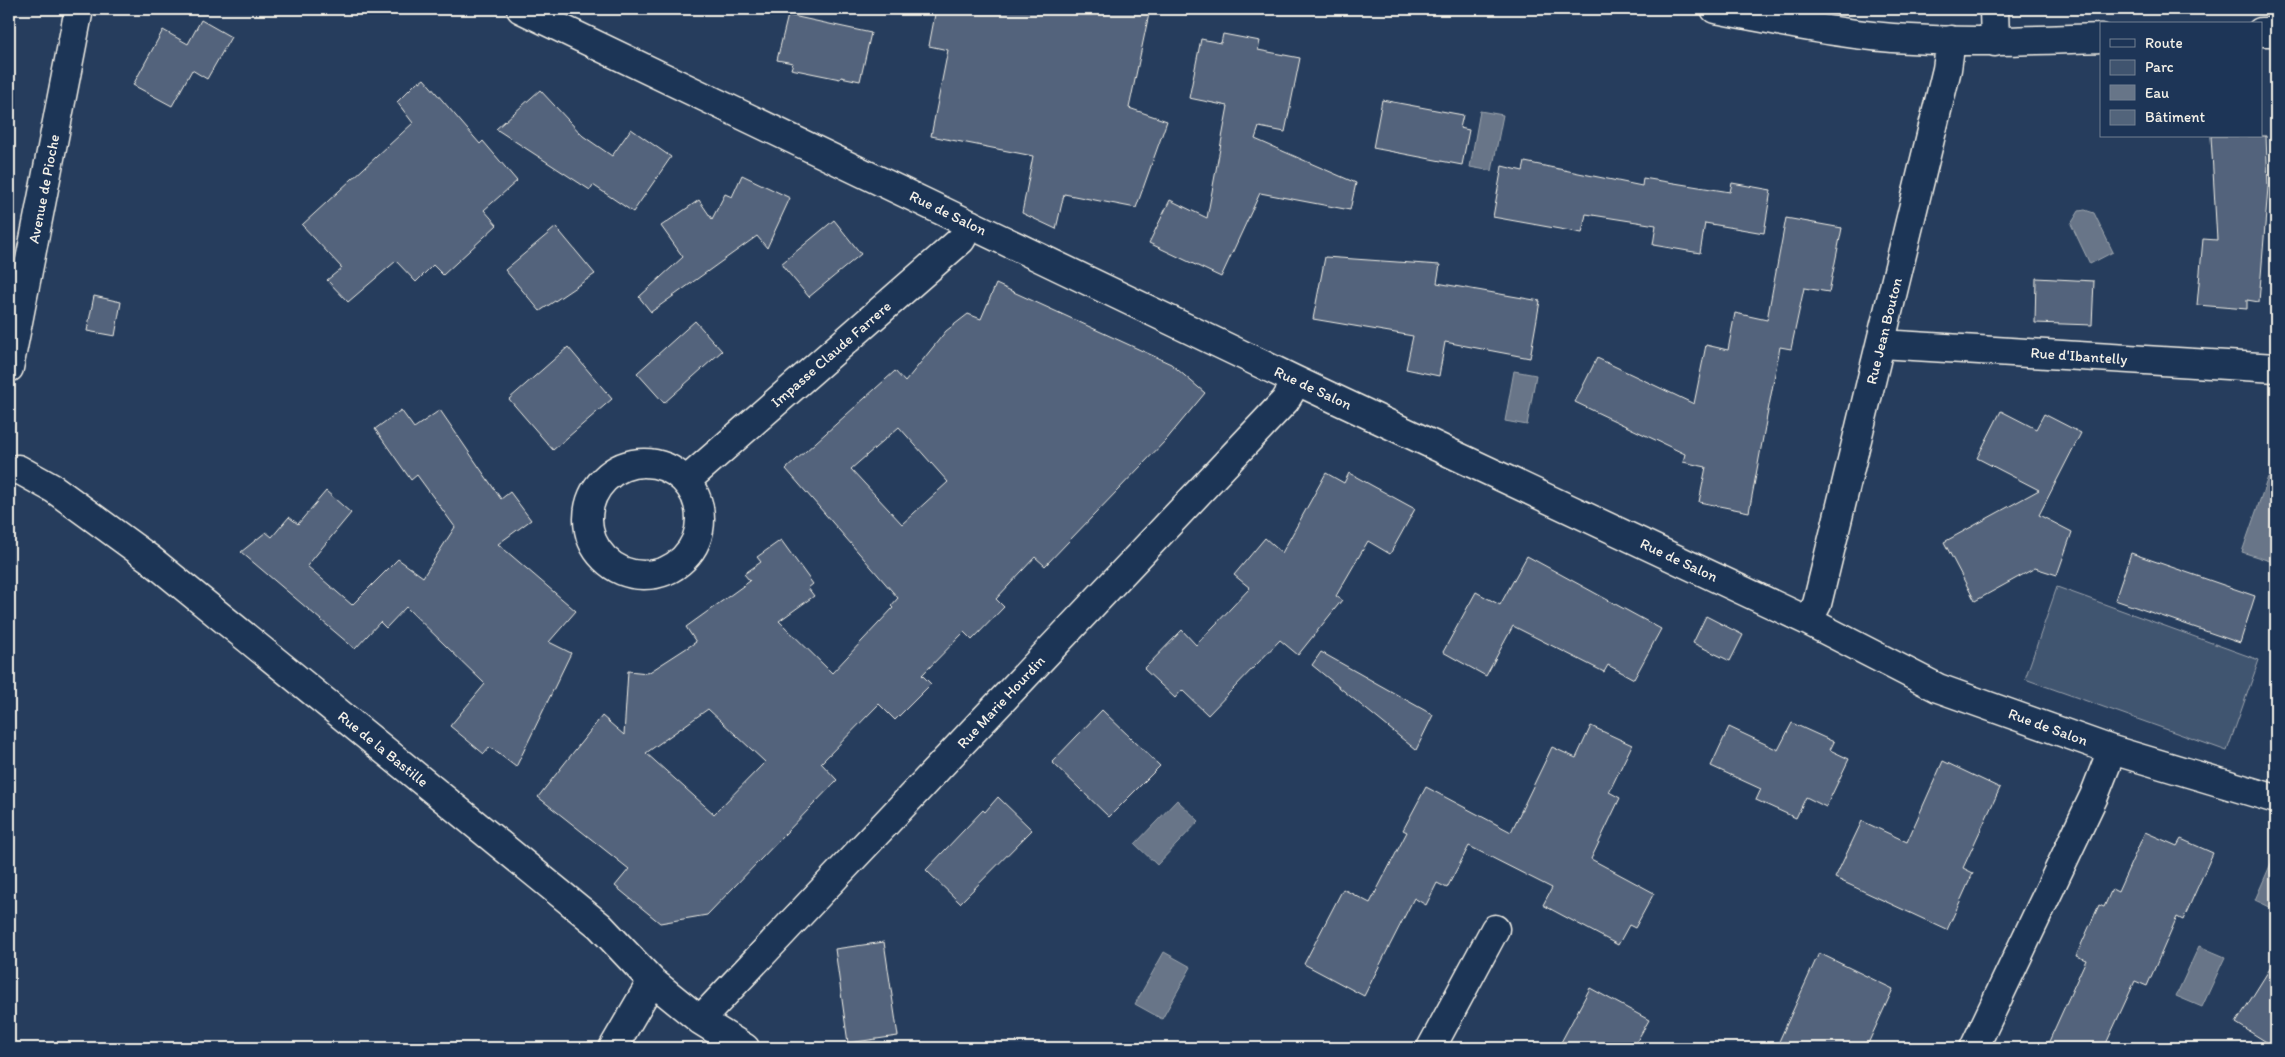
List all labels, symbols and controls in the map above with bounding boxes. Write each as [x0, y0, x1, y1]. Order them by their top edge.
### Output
legend [2100, 22, 2262, 138]
text: Route [2145, 34, 2183, 52]
text: Parc [2145, 58, 2174, 76]
text: Eau [2145, 84, 2169, 102]
text: Bâtiment [2145, 108, 2206, 126]
street label: Avenue de Pioche [25, 133, 63, 245]
street label: Rue de Salon [907, 187, 990, 240]
street label: Rue Jean Bouton [1862, 275, 1906, 386]
street label: Impasse Claude Farrere [767, 297, 895, 411]
street label: Rue d'Ibantelly [2030, 344, 2128, 368]
street label: Rue de Salon [1271, 362, 1355, 414]
street label: Rue de Salon [1637, 534, 1721, 586]
street label: Rue Marie Hourdin [953, 651, 1049, 752]
street label: Rue de Salon [2006, 704, 2091, 750]
street label: Rue de la Bastille [334, 707, 432, 791]

